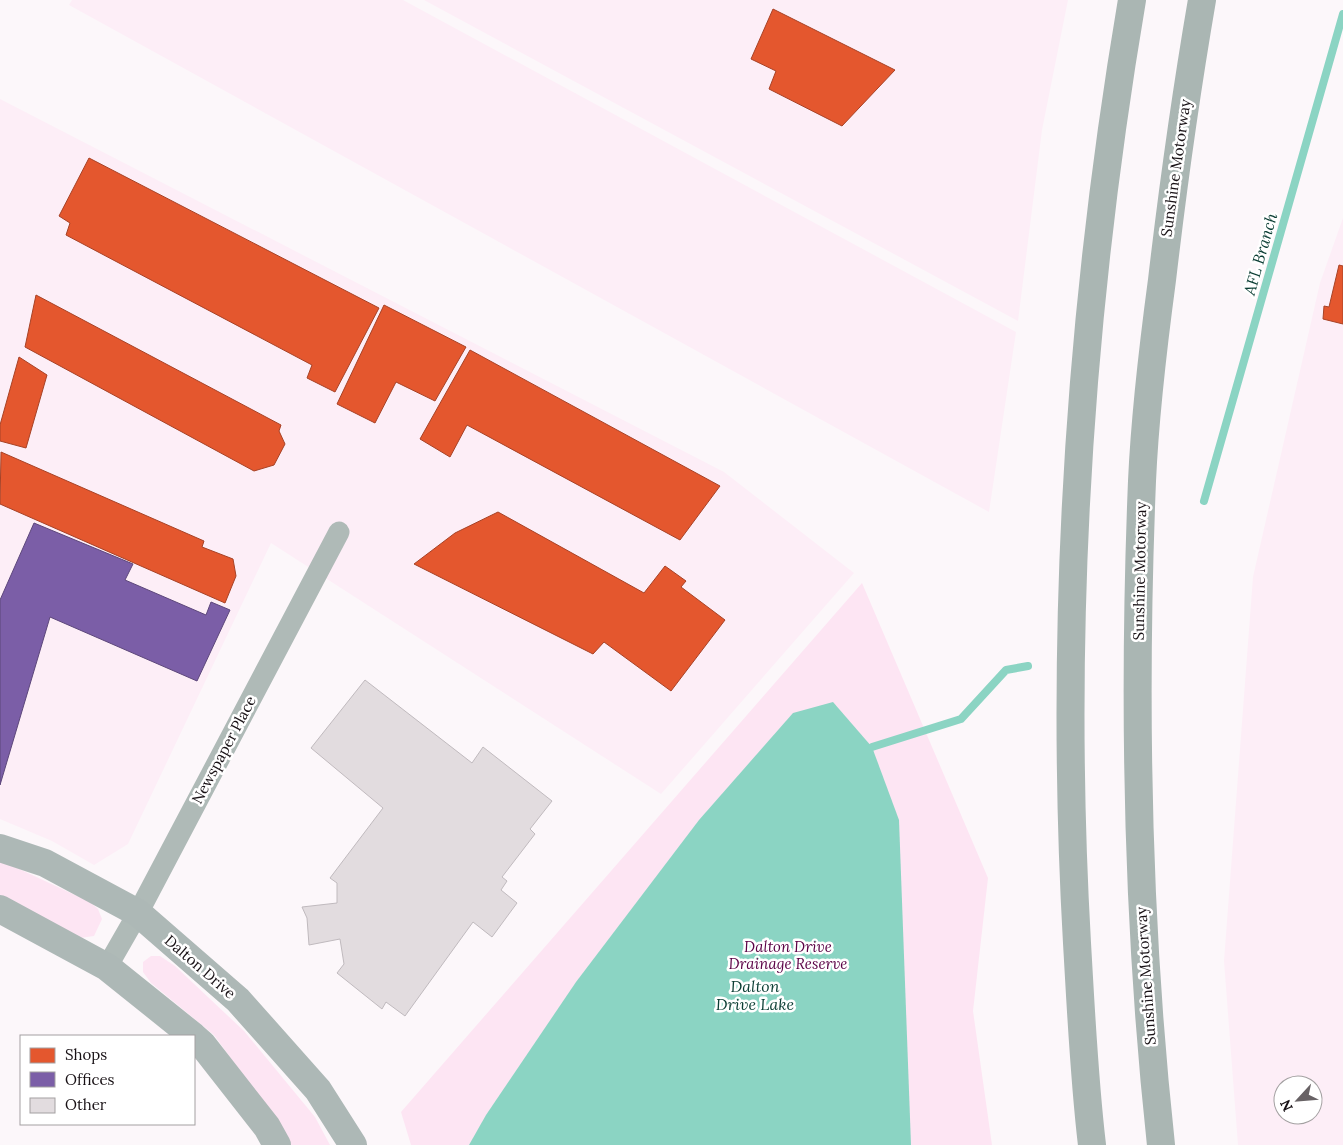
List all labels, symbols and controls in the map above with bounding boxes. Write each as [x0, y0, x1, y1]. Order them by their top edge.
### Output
street label: Sunshine Motorway [1156, 98, 1195, 238]
water label: AFL Branch [1238, 211, 1281, 298]
street label: Sunshine Motorway [1129, 501, 1150, 641]
street label: Newspaper Place [187, 693, 260, 807]
street label: Sunshine Motorway [1131, 906, 1160, 1046]
street label: Dalton Drive [161, 931, 240, 1003]
park label: Dalton Drive Drainage Reserve [729, 937, 847, 973]
water label: Dalton Drive Lake [716, 976, 795, 1014]
legend [20, 1035, 195, 1125]
text: Shops [65, 1045, 107, 1064]
text: Offices [65, 1070, 115, 1089]
north arrow [1273, 1075, 1323, 1125]
text: Other [65, 1095, 107, 1114]
text: N [1276, 1097, 1297, 1115]

